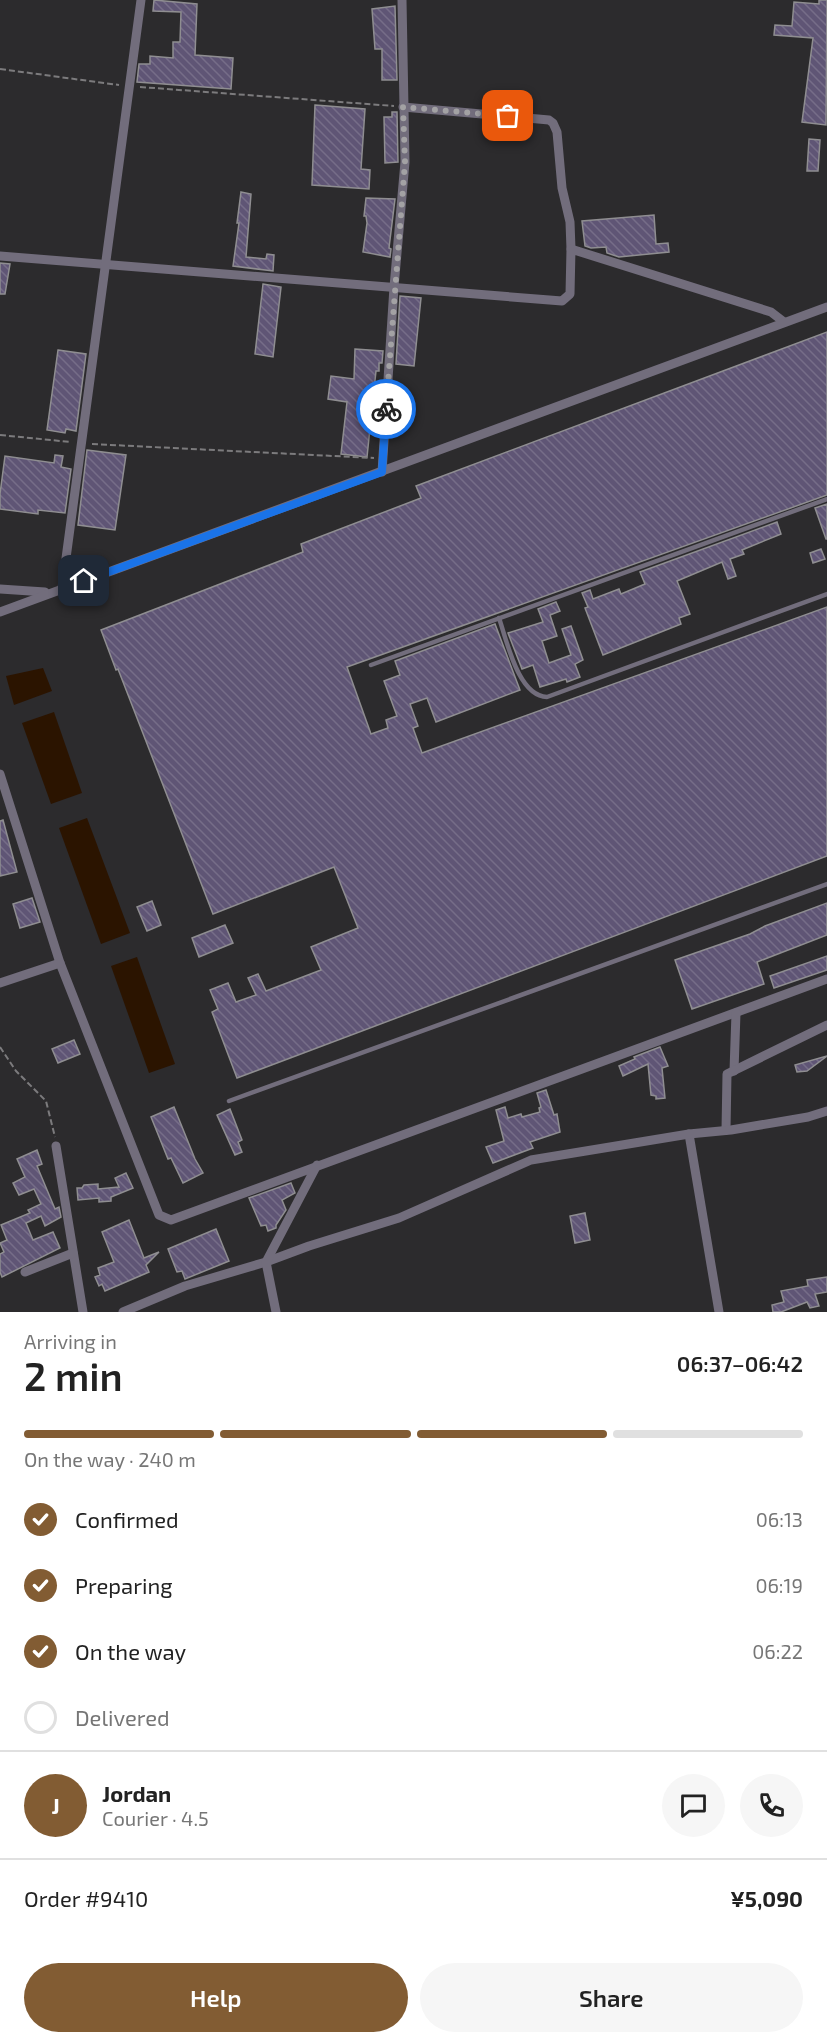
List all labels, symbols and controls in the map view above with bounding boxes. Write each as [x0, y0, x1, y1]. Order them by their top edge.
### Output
pin [482, 90, 533, 141]
icon: bag [491, 99, 524, 132]
courier [356, 379, 416, 439]
icon: bike [370, 393, 403, 426]
pin [58, 555, 109, 606]
icon: home [67, 564, 100, 597]
text: Arriving in [24, 1329, 117, 1353]
text: 06:37–06:42 [677, 1350, 803, 1376]
text: 2 min [24, 1352, 123, 1399]
text: On the way · 240 m [24, 1447, 196, 1471]
icon: check [24, 1503, 57, 1536]
text: Confirmed [75, 1506, 179, 1532]
text: 06:13 [756, 1507, 803, 1531]
icon: check [24, 1569, 57, 1602]
text: Preparing [75, 1572, 173, 1598]
text: 06:19 [755, 1573, 803, 1597]
icon: check [24, 1635, 57, 1668]
text: On the way [75, 1638, 186, 1664]
text: 06:22 [752, 1639, 803, 1663]
text: Delivered [75, 1704, 170, 1730]
button: chat [662, 1774, 725, 1837]
button: phone [740, 1774, 803, 1837]
text: Jordan [102, 1780, 171, 1806]
text: J [51, 1792, 60, 1818]
text: Courier · 4.5 [102, 1806, 209, 1830]
text: Order #9410 [24, 1885, 148, 1911]
text: ¥5,090 [730, 1885, 803, 1911]
button: Help [24, 1963, 408, 2032]
button: Share [420, 1963, 803, 2032]

